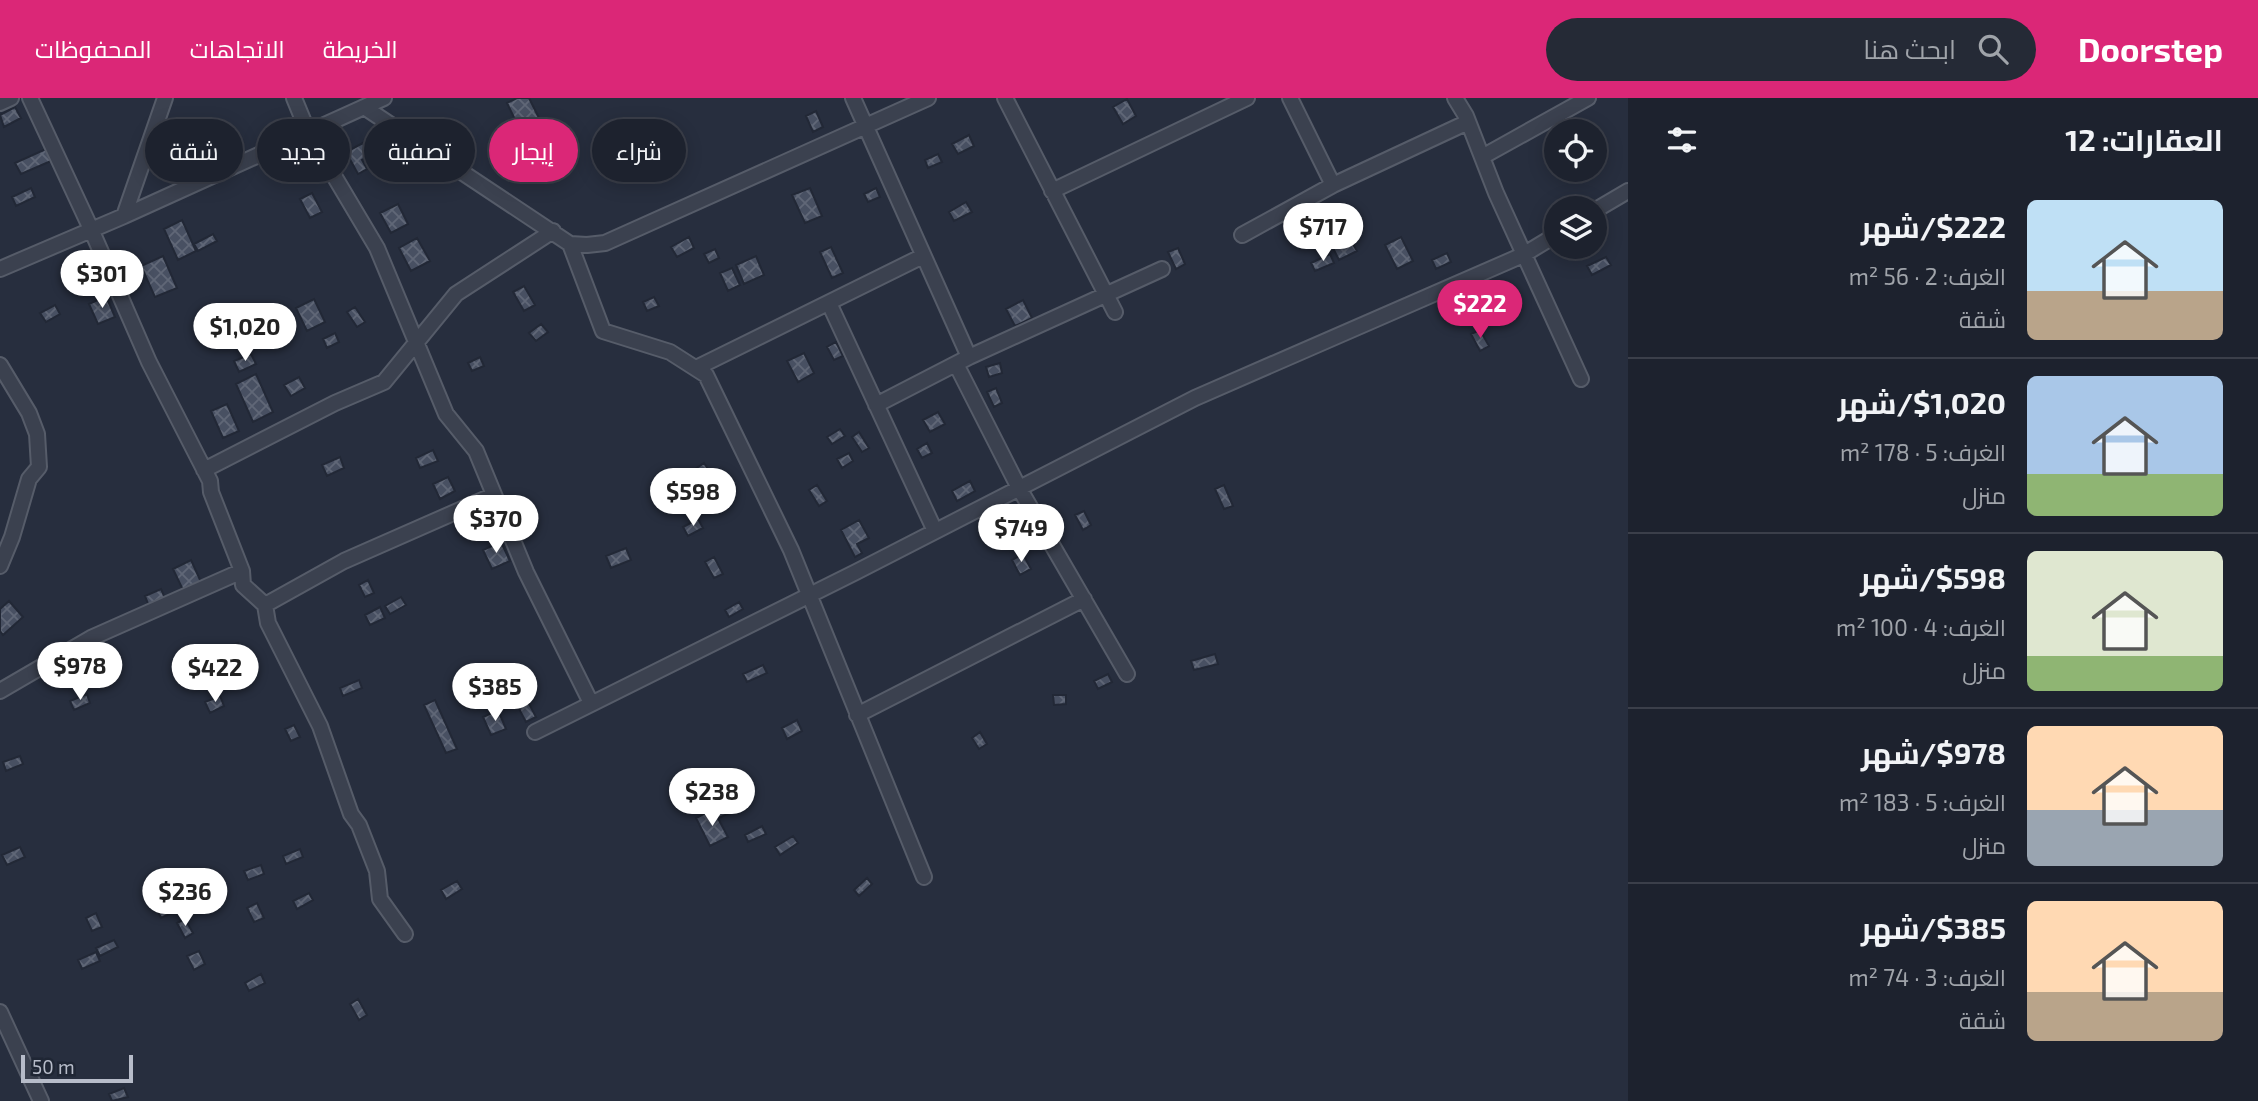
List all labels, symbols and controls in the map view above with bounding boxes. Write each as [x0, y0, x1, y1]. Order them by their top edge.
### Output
search box [1546, 18, 2036, 81]
text: Doorstep [2078, 29, 2223, 69]
icon: search [1974, 30, 2012, 68]
text: ابحث هنا [1863, 33, 1956, 64]
text: المحفوظات [35, 34, 152, 63]
text: الاتجاهات [190, 34, 285, 63]
text: الخريطة [323, 34, 398, 63]
chip: شقة [145, 119, 243, 182]
chip: جديد [257, 119, 350, 182]
chip: تصفية [364, 119, 475, 182]
chip: إيجار [489, 119, 578, 182]
chip: شراء [592, 119, 686, 182]
map controls [1544, 119, 1607, 259]
button: locate [1544, 119, 1607, 182]
icon: filters [1663, 121, 1701, 159]
text: العقارات: 12 [2065, 121, 2223, 157]
button: layers [1544, 196, 1607, 259]
pin: $717 [1282, 204, 1364, 263]
text: $222/شهر [1861, 208, 2006, 244]
text: $717 [1299, 212, 1347, 240]
icon: home [2083, 228, 2167, 312]
pin: $301 [61, 250, 143, 310]
text: $301 [77, 259, 127, 287]
text: الغرف: 2 · 56 m² [1849, 262, 2006, 290]
pin: $222 [1439, 280, 1521, 340]
text: $222 [1453, 289, 1507, 317]
pin: $1,020 [188, 303, 302, 363]
text: شقة [1959, 305, 2006, 333]
text: $1,020 [209, 312, 281, 340]
text: $1,020/شهر [1838, 384, 2006, 420]
icon: home [2083, 404, 2167, 488]
text: الغرف: 5 · 178 m² [1840, 438, 2006, 466]
pin: $598 [652, 468, 734, 528]
text: $598 [666, 477, 720, 505]
text: منزل [1962, 481, 2006, 509]
pin: $370 [455, 496, 537, 555]
text: $370 [469, 504, 523, 532]
pin: $749 [980, 504, 1062, 564]
text: $749 [994, 513, 1048, 541]
text: $598/شهر [1860, 559, 2006, 595]
icon: home [2083, 579, 2167, 663]
text: الغرف: 4 · 100 m² [1836, 613, 2006, 641]
pin: $978 [39, 642, 121, 702]
pin: $422 [174, 644, 256, 704]
text: $978 [53, 651, 107, 679]
text: $422 [188, 653, 242, 681]
text: منزل [1962, 656, 2006, 684]
pin: $385 [454, 664, 536, 723]
text: $385 [468, 672, 522, 700]
text: $978/شهر [1861, 734, 2006, 770]
icon: home [2083, 754, 2167, 838]
pin: $238 [671, 768, 753, 828]
text: $238 [685, 777, 739, 805]
text: الغرف: 5 · 183 m² [1839, 788, 2006, 816]
text: منزل [1962, 831, 2006, 859]
pin: $236 [144, 868, 226, 928]
text: $236 [158, 877, 212, 905]
text: $385/شهر [1861, 909, 2006, 945]
icon: home [2083, 929, 2167, 1013]
text: الغرف: 3 · 74 m² [1848, 963, 2006, 991]
text: شقة [1959, 1006, 2006, 1034]
scale bar [21, 1052, 133, 1084]
text: 50 m [32, 1055, 75, 1078]

